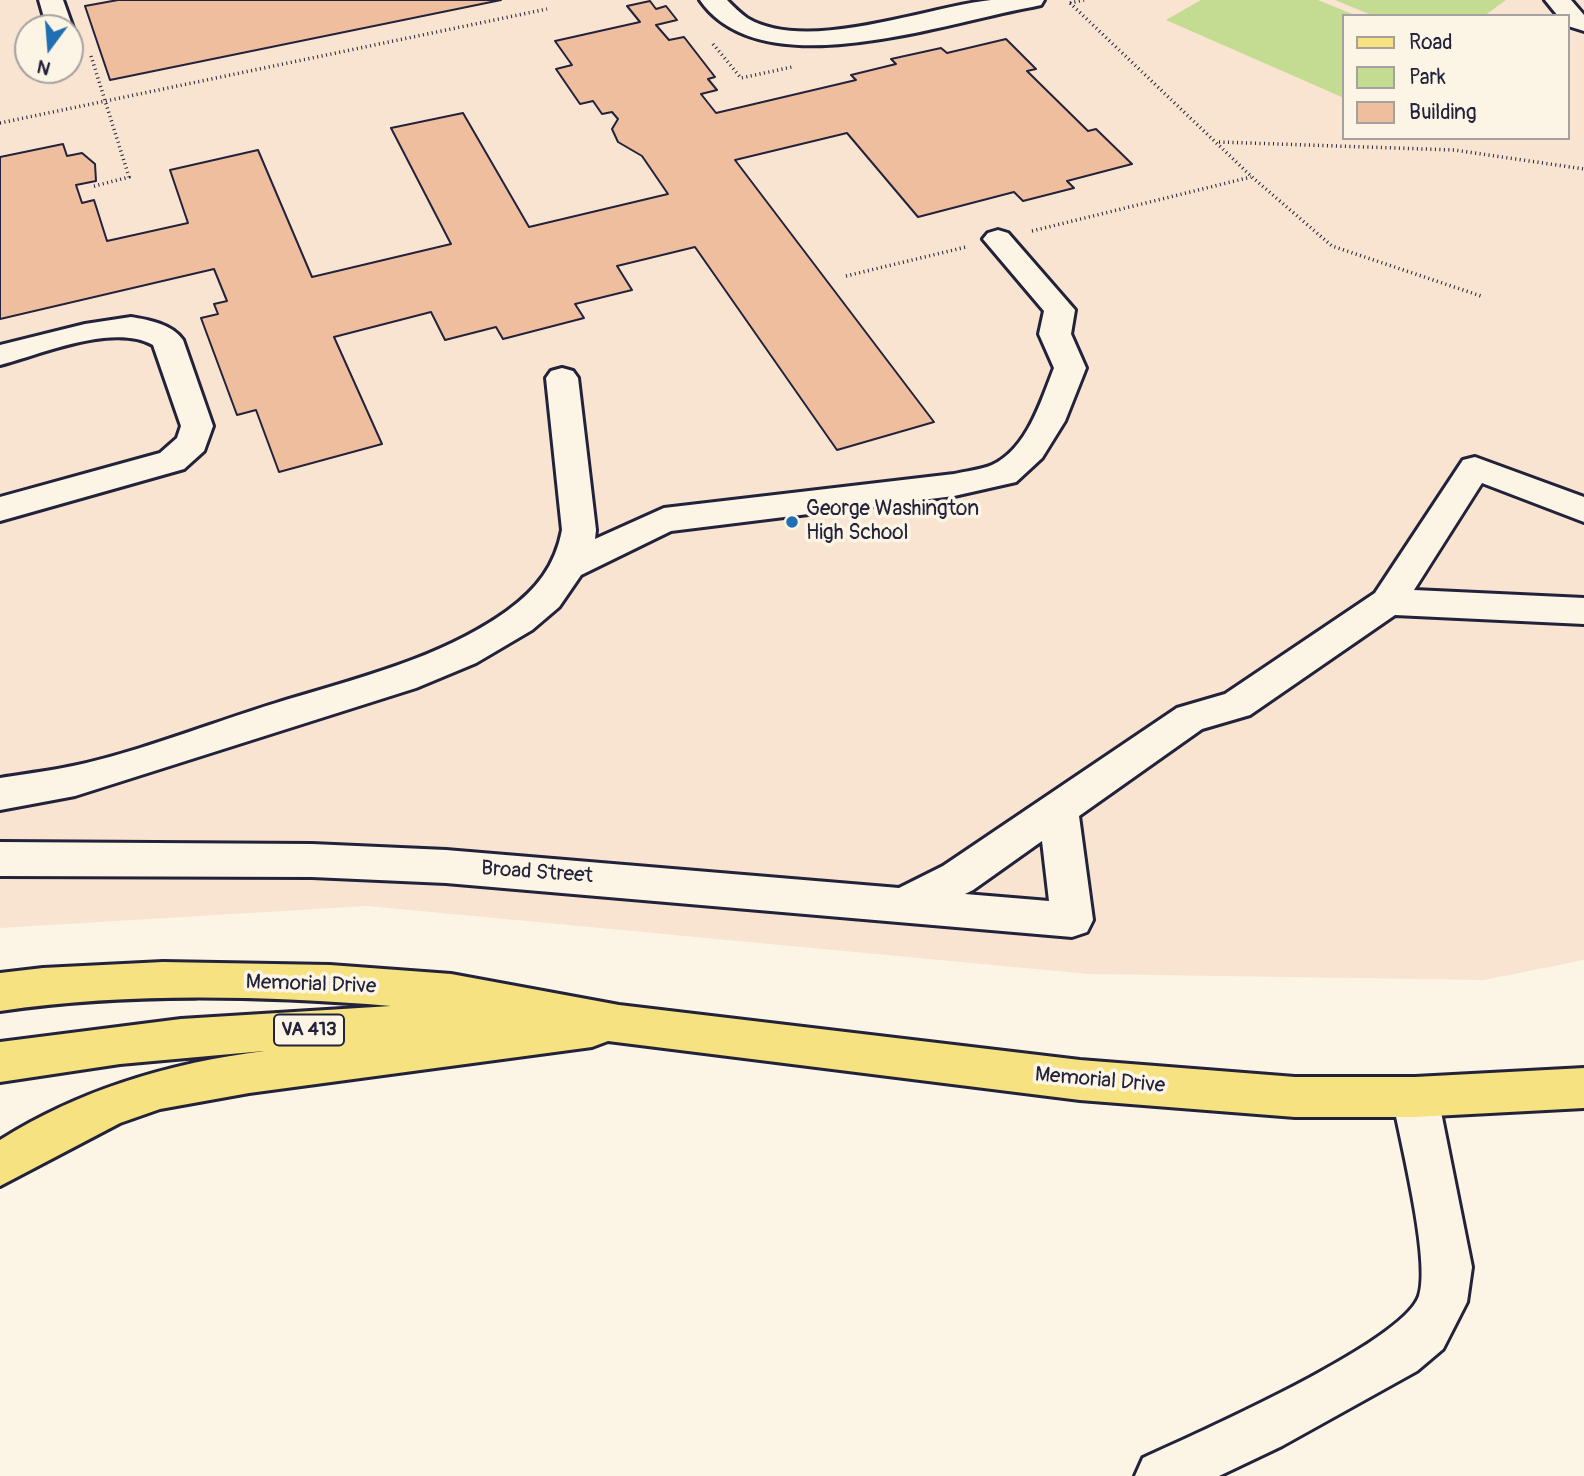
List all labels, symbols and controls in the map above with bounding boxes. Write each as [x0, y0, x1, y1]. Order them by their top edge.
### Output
north arrow [14, 14, 84, 84]
legend [1342, 14, 1570, 140]
text: Road [1409, 29, 1453, 56]
text: N [34, 54, 53, 81]
text: Park [1409, 64, 1446, 91]
text: Building [1409, 99, 1476, 126]
place label: George Washington High School [806, 497, 979, 547]
marker: George Washington High School [784, 514, 800, 530]
street label: Broad Street [480, 857, 594, 889]
street label: Memorial Drive [245, 970, 377, 1000]
road number: VA 413 [274, 1014, 344, 1046]
street label: Memorial Drive [1034, 1063, 1166, 1099]

